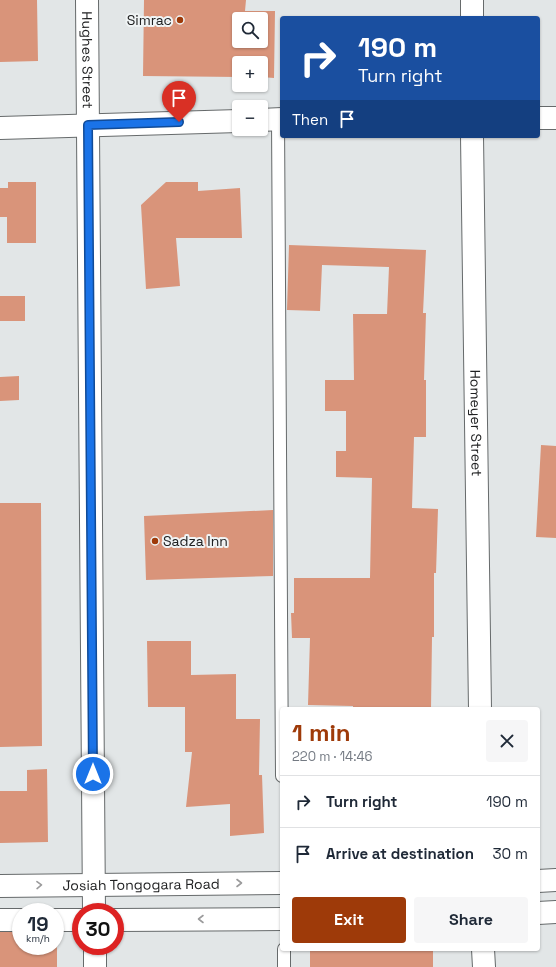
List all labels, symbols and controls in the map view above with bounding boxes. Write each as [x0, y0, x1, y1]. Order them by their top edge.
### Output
street label: Hughes Street [78, 11, 97, 109]
place label: Simrac [127, 11, 172, 29]
map controls [232, 12, 268, 136]
button: search [232, 12, 268, 48]
marker: Simrac [175, 15, 185, 25]
text: 190 m [358, 29, 437, 65]
icon: right [292, 32, 344, 84]
button: + [232, 56, 268, 92]
text: Turn right [358, 64, 442, 87]
pin [162, 81, 196, 122]
icon: arrive [168, 87, 190, 109]
button: − [232, 100, 268, 136]
icon: arrive [336, 108, 358, 130]
text: Then [292, 110, 328, 129]
street label: Homeyer Street [466, 369, 486, 476]
place label: Sadza Inn [163, 532, 228, 550]
marker: Sadza Inn [150, 536, 160, 546]
text: 1 min [292, 717, 351, 748]
button: close [486, 720, 528, 762]
text: 220 m · 14:46 [292, 748, 373, 765]
position arrow [72, 753, 114, 795]
icon: right [292, 791, 314, 813]
text: Turn right [326, 792, 397, 811]
text: 190 m [486, 792, 528, 811]
icon: arrive [292, 843, 314, 865]
text: Arrive at destination [326, 844, 474, 863]
text: 30 m [493, 844, 528, 863]
street label: Josiah Tongogara Road [62, 875, 220, 894]
one-way arrow [236, 879, 242, 888]
one-way arrow [36, 881, 42, 890]
button: Exit [292, 897, 406, 943]
button: Share [414, 897, 528, 943]
speed limit sign: 30 [72, 903, 124, 955]
text: 19 [27, 911, 49, 937]
one-way arrow [198, 915, 204, 923]
text: km/h [26, 932, 50, 945]

